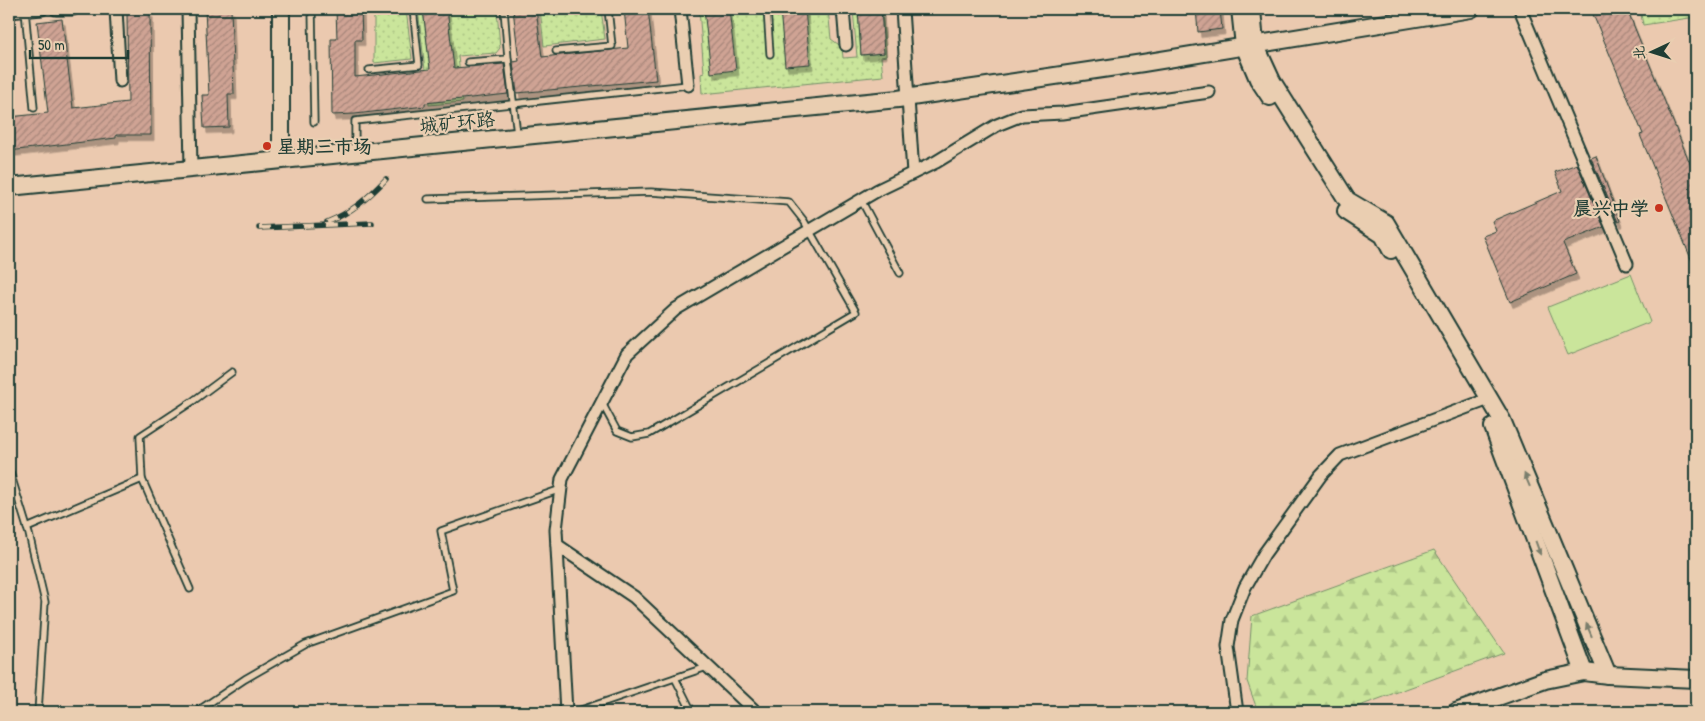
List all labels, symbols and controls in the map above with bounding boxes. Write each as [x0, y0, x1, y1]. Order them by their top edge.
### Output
scale bar [30, 28, 128, 60]
north arrow [1628, 28, 1678, 78]
text: 50 m [38, 34, 65, 55]
text: 北 [1629, 45, 1648, 61]
street label: 城矿环路 [418, 105, 496, 139]
place label: 星期三市场 [277, 133, 372, 159]
marker: 星期三市场 [261, 140, 273, 152]
place label: 晨兴中学 [1573, 195, 1649, 221]
marker: 晨兴中学 [1653, 202, 1665, 214]
one-way arrow [1522, 473, 1530, 487]
one-way arrow [1534, 541, 1542, 556]
one-way arrow [1585, 622, 1593, 637]

